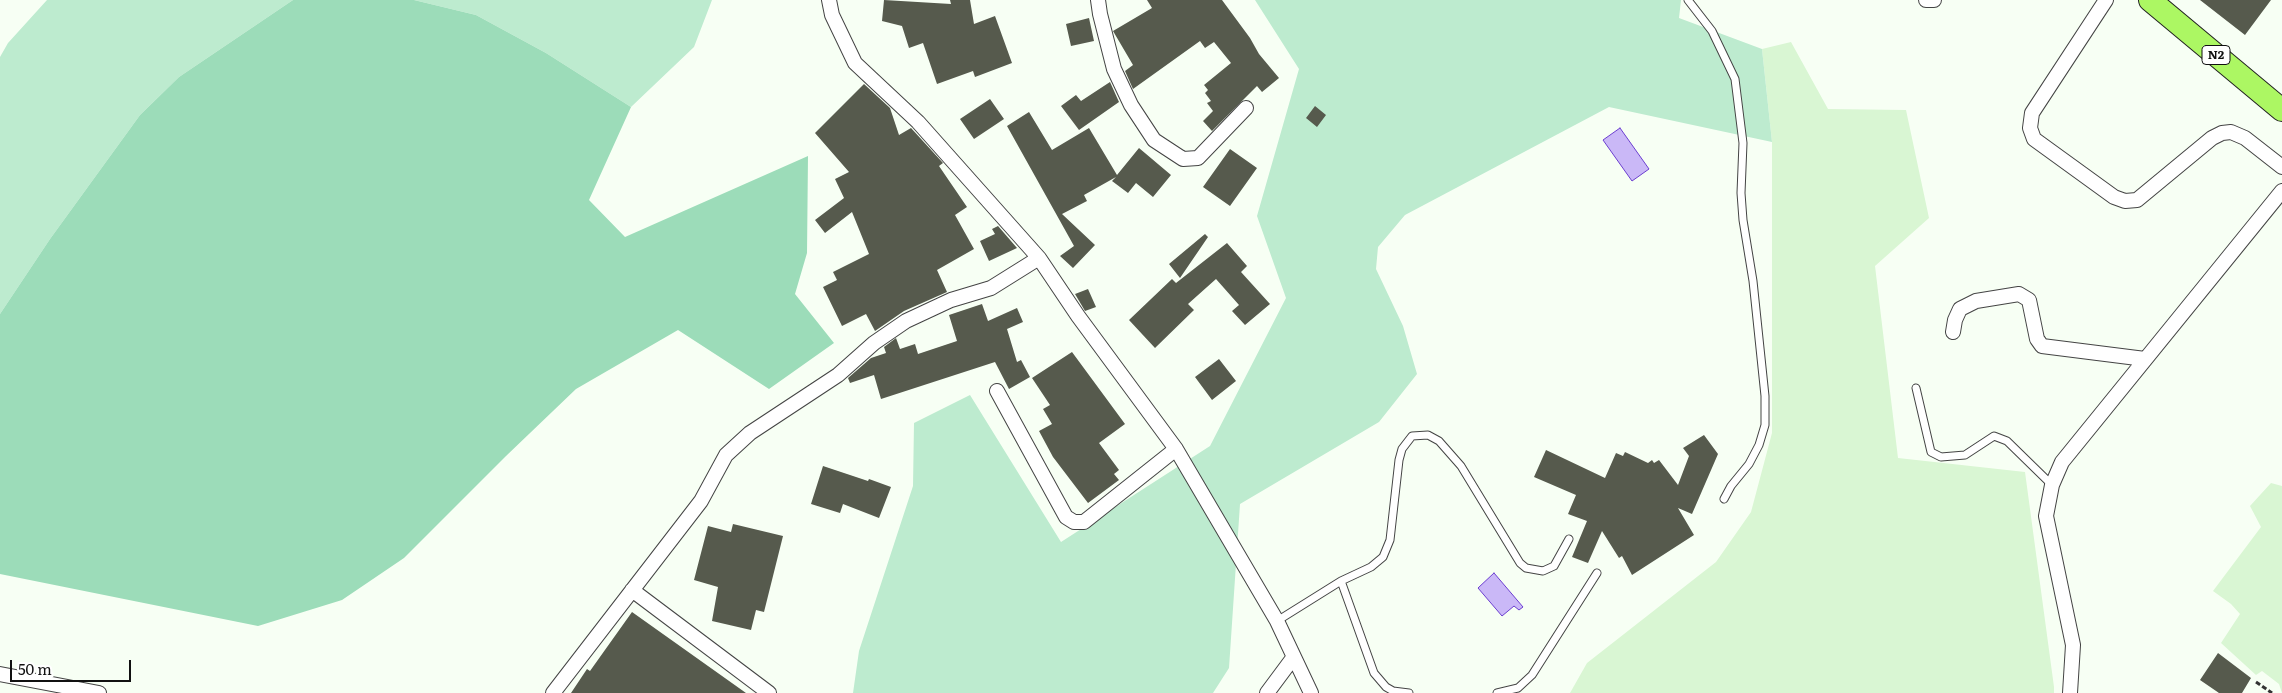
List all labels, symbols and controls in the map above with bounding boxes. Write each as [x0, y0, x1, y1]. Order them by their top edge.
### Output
road number: N2 [2202, 46, 2230, 64]
scale bar [12, 650, 134, 682]
text: 50 m [18, 657, 52, 680]

